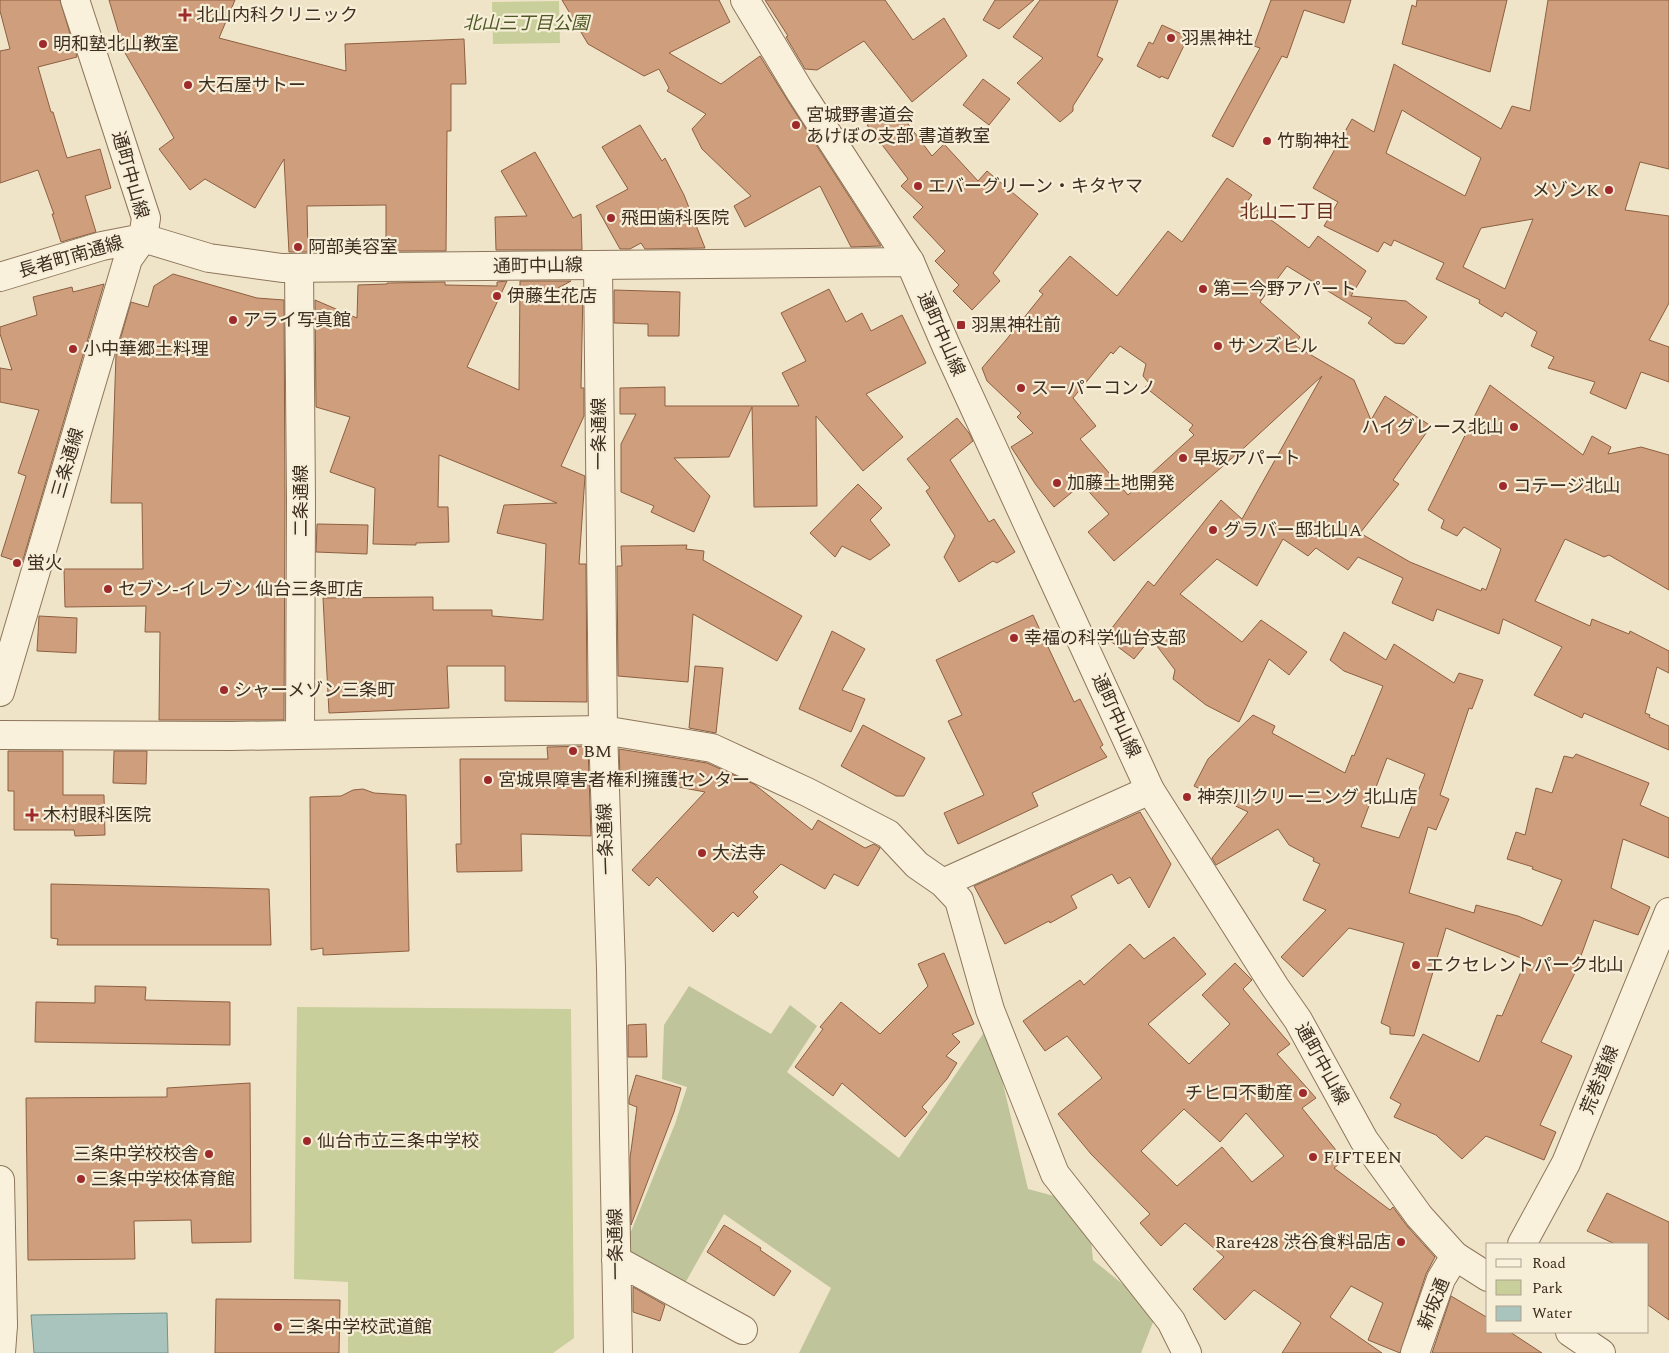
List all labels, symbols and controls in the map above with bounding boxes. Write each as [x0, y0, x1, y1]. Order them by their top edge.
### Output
place label: 北山内科クリニック [196, 2, 358, 29]
marker: 北山内科クリニック [178, 8, 192, 22]
park label: 北山三丁目公園 [463, 10, 592, 37]
place label: 羽黒神社 [1181, 25, 1253, 52]
place label: 明和塾北山教室 [53, 31, 179, 58]
marker: 羽黒神社 [1165, 32, 1177, 44]
marker: 明和塾北山教室 [37, 38, 49, 50]
place label: 大石屋サトー [198, 72, 306, 99]
marker: 大石屋サトー [182, 79, 194, 91]
place label: 宮城野書道会 あけぼの支部 書道教室 [806, 102, 991, 150]
marker: 宮城野書道会 あけぼの支部 書道教室 [790, 119, 802, 131]
street label: 通町中山線 [105, 128, 155, 222]
place label: 竹駒神社 [1277, 128, 1349, 155]
marker: 竹駒神社 [1261, 135, 1273, 147]
place label: エバーグリーン・キタヤマ [928, 173, 1143, 200]
place label: メゾンK [1532, 177, 1599, 204]
marker: エバーグリーン・キタヤマ [912, 180, 924, 192]
marker: メゾンK [1603, 184, 1615, 196]
district label: 北山二丁目 [1239, 198, 1335, 227]
place label: 飛田歯科医院 [621, 205, 729, 232]
marker: 飛田歯科医院 [605, 212, 617, 224]
street label: 長者町南通線 [15, 229, 127, 285]
place label: 阿部美容室 [308, 234, 398, 261]
marker: 阿部美容室 [292, 241, 304, 253]
street label: 通町中山線 [493, 252, 583, 280]
place label: 第二今野アパート [1213, 276, 1357, 303]
place label: 伊藤生花店 [507, 283, 597, 310]
marker: 第二今野アパート [1197, 283, 1209, 295]
street label: 通町中山線 [910, 287, 972, 381]
marker: 伊藤生花店 [491, 290, 503, 302]
place label: アライ写真館 [243, 307, 351, 334]
place label: 羽黒神社前 [971, 312, 1061, 339]
marker: アライ写真館 [227, 314, 239, 326]
marker: 羽黒神社前 [955, 319, 967, 331]
place label: サンズヒル [1228, 333, 1318, 360]
place label: 小中華郷土料理 [83, 336, 209, 363]
marker: サンズヒル [1212, 340, 1224, 352]
marker: 小中華郷土料理 [67, 343, 79, 355]
place label: スーパーコンノ [1031, 375, 1156, 402]
marker: スーパーコンノ [1015, 382, 1027, 394]
street label: 一条通線 [586, 398, 613, 470]
place label: ハイグレース北山 [1362, 414, 1504, 441]
marker: ハイグレース北山 [1508, 421, 1520, 433]
street label: 三条通線 [45, 425, 91, 501]
place label: 早坂アパート [1193, 445, 1301, 472]
marker: 早坂アパート [1177, 452, 1189, 464]
street label: 二条通線 [288, 465, 315, 537]
place label: 加藤土地開発 [1067, 470, 1175, 497]
place label: コテージ北山 [1513, 473, 1621, 500]
marker: 加藤土地開発 [1051, 477, 1063, 489]
marker: コテージ北山 [1497, 480, 1509, 492]
place label: グラバー邸北山A [1223, 517, 1362, 544]
marker: グラバー邸北山A [1207, 524, 1219, 536]
place label: 蛍火 [27, 550, 63, 577]
marker: 蛍火 [11, 557, 23, 569]
place label: セブン-イレブン 仙台三条町店 [118, 576, 363, 603]
marker: セブン-イレブン 仙台三条町店 [102, 583, 114, 595]
place label: 幸福の科学仙台支部 [1024, 625, 1186, 652]
marker: 幸福の科学仙台支部 [1008, 632, 1020, 644]
street label: 通町中山線 [1085, 670, 1147, 762]
place label: シャーメゾン三条町 [234, 677, 395, 704]
marker: シャーメゾン三条町 [218, 684, 230, 696]
place label: BM [583, 738, 612, 765]
marker: BM [567, 745, 579, 757]
place label: 宮城県障害者権利擁護センター [498, 767, 750, 794]
marker: 宮城県障害者権利擁護センター [482, 774, 494, 786]
place label: 神奈川クリーニング 北山店 [1197, 784, 1418, 811]
marker: 神奈川クリーニング 北山店 [1181, 791, 1193, 803]
place label: 木村眼科医院 [43, 802, 151, 829]
street label: 一条通線 [591, 803, 621, 875]
marker: 木村眼科医院 [25, 808, 39, 822]
place label: 大法寺 [712, 840, 766, 867]
marker: 大法寺 [696, 847, 708, 859]
place label: エクセレントパーク北山 [1426, 952, 1624, 979]
marker: エクセレントパーク北山 [1410, 959, 1422, 971]
street label: 通町中山線 [1288, 1018, 1356, 1110]
street label: 荒巻道線 [1574, 1042, 1626, 1118]
place label: チヒロ不動産 [1185, 1080, 1293, 1107]
marker: チヒロ不動産 [1297, 1087, 1309, 1099]
place label: 仙台市立三条中学校 [317, 1128, 479, 1155]
marker: 仙台市立三条中学校 [301, 1135, 313, 1147]
place label: 三条中学校校舎 [73, 1141, 199, 1168]
place label: FIFTEEN [1323, 1144, 1402, 1171]
marker: 三条中学校校舎 [203, 1148, 215, 1160]
marker: FIFTEEN [1307, 1151, 1319, 1163]
place label: 三条中学校体育館 [91, 1166, 235, 1193]
marker: 三条中学校体育館 [75, 1173, 87, 1185]
street label: 一条通線 [602, 1208, 630, 1280]
place label: Rare428 渋谷食料品店 [1215, 1229, 1391, 1256]
marker: Rare428 渋谷食料品店 [1395, 1236, 1407, 1248]
legend [1486, 1243, 1649, 1333]
text: Road [1532, 1252, 1566, 1275]
street label: 新坂通 [1411, 1274, 1457, 1334]
text: Park [1532, 1277, 1563, 1300]
text: Water [1532, 1302, 1572, 1325]
place label: 三条中学校武道館 [288, 1314, 432, 1341]
marker: 三条中学校武道館 [272, 1321, 284, 1333]

